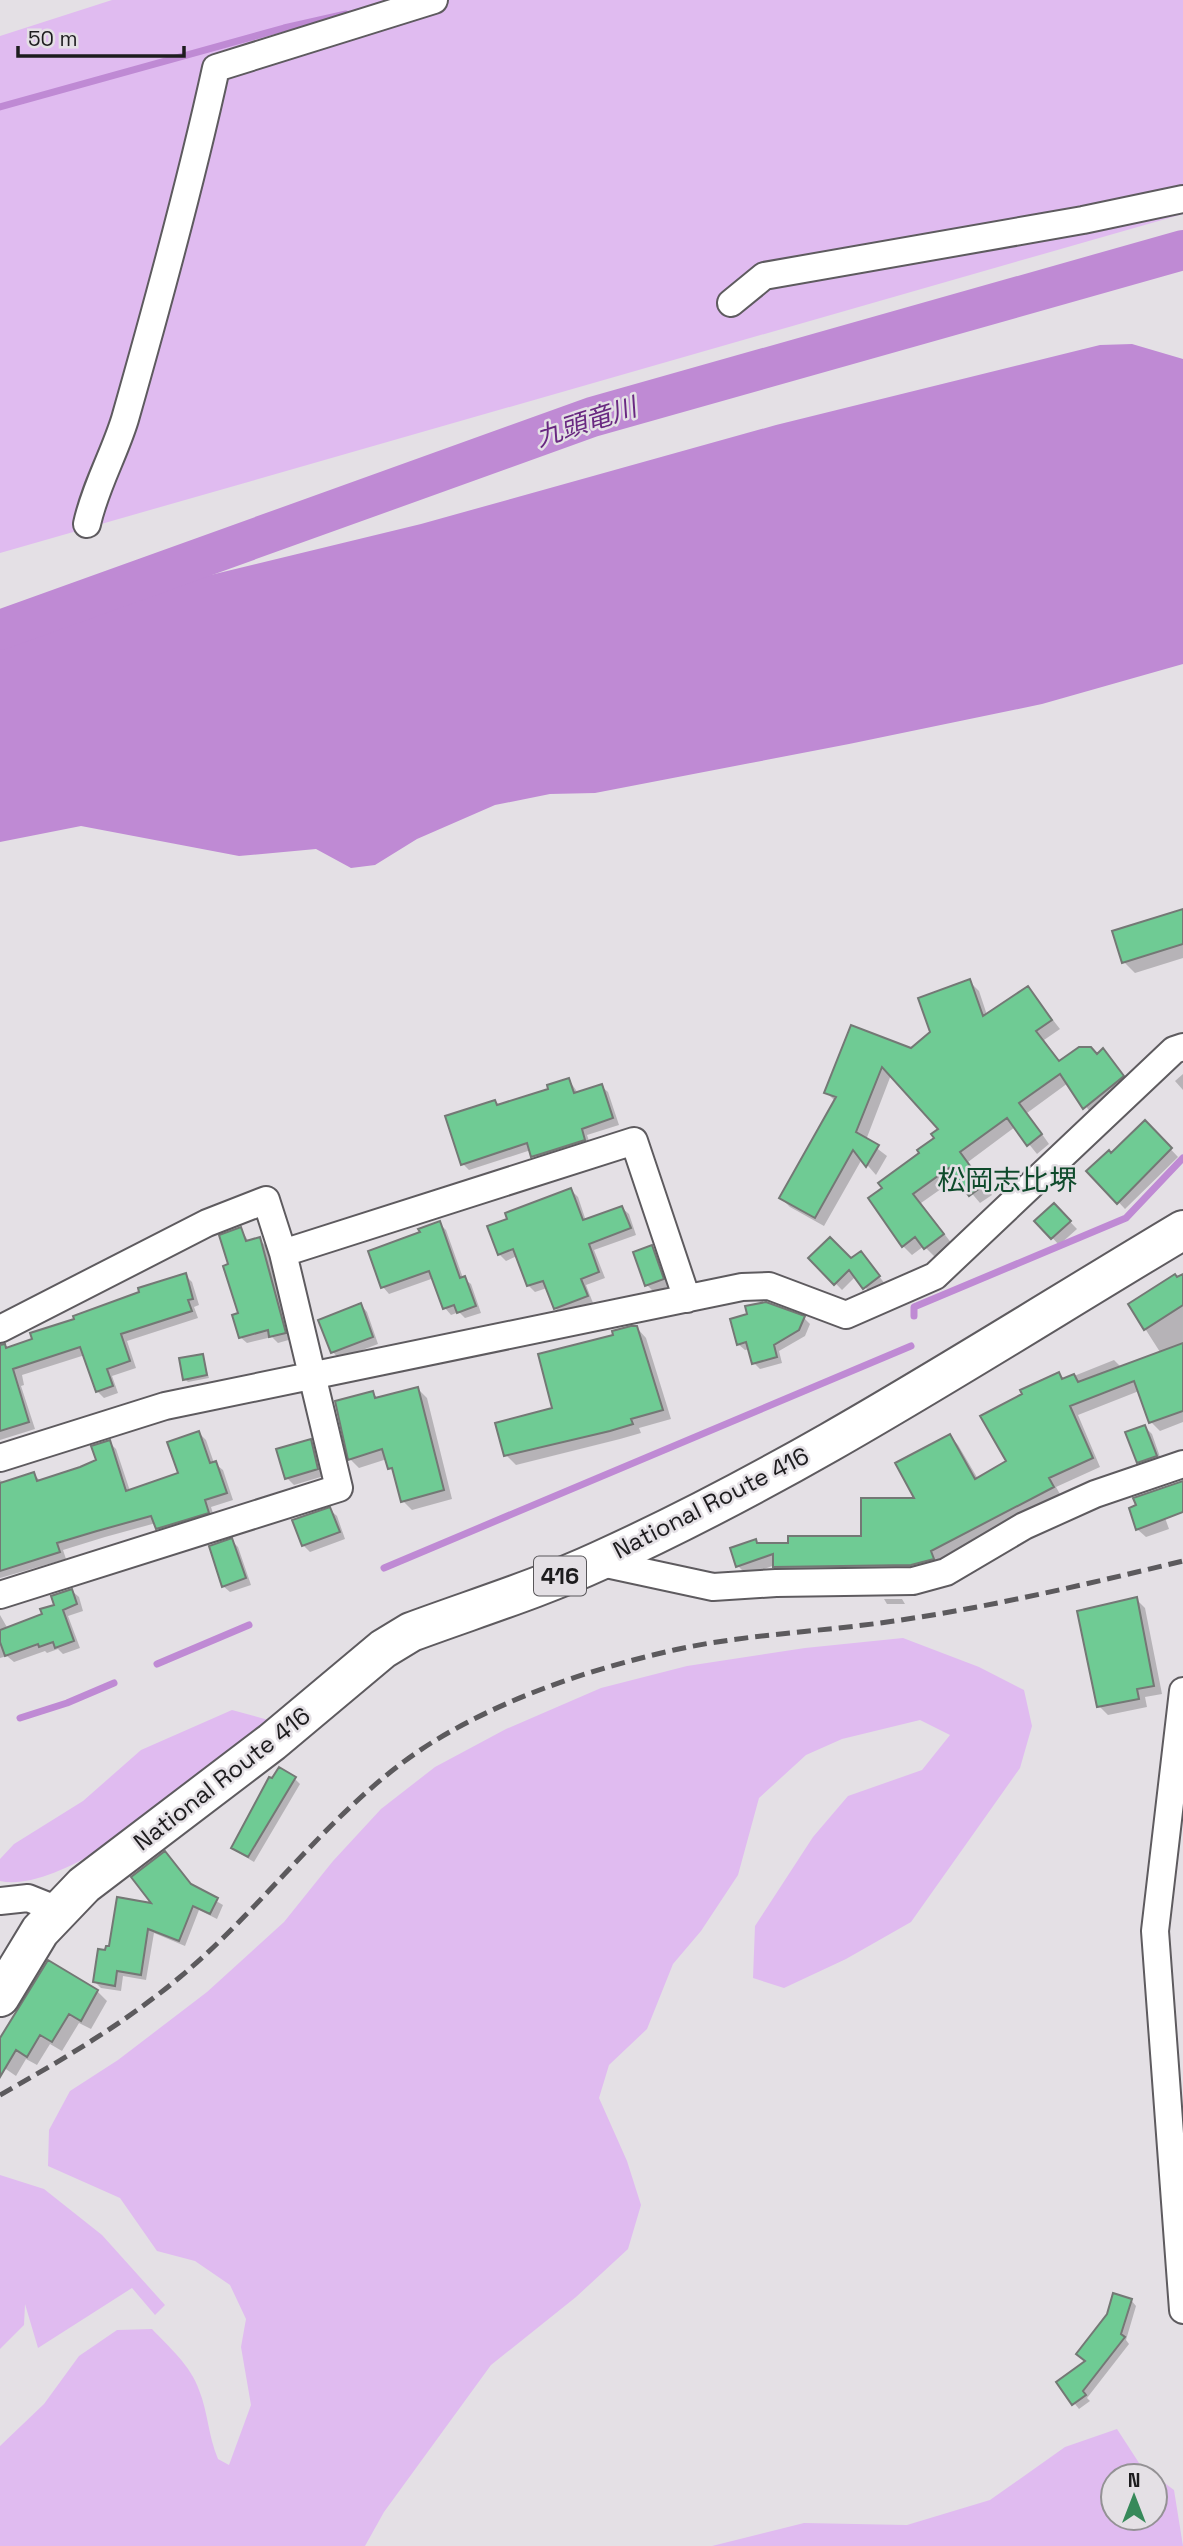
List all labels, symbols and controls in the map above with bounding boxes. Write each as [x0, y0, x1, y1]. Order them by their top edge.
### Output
scale bar [18, 14, 184, 58]
text: 50 m [28, 25, 78, 52]
water label: 九頭竜川 [531, 389, 644, 454]
district label: 松岡志比堺 [937, 1162, 1077, 1198]
street label: National Route 416 [607, 1440, 814, 1565]
road number: 416 [534, 1556, 586, 1596]
street label: National Route 416 [127, 1700, 316, 1857]
north arrow [1099, 2462, 1169, 2532]
text: N [1128, 2468, 1140, 2493]

